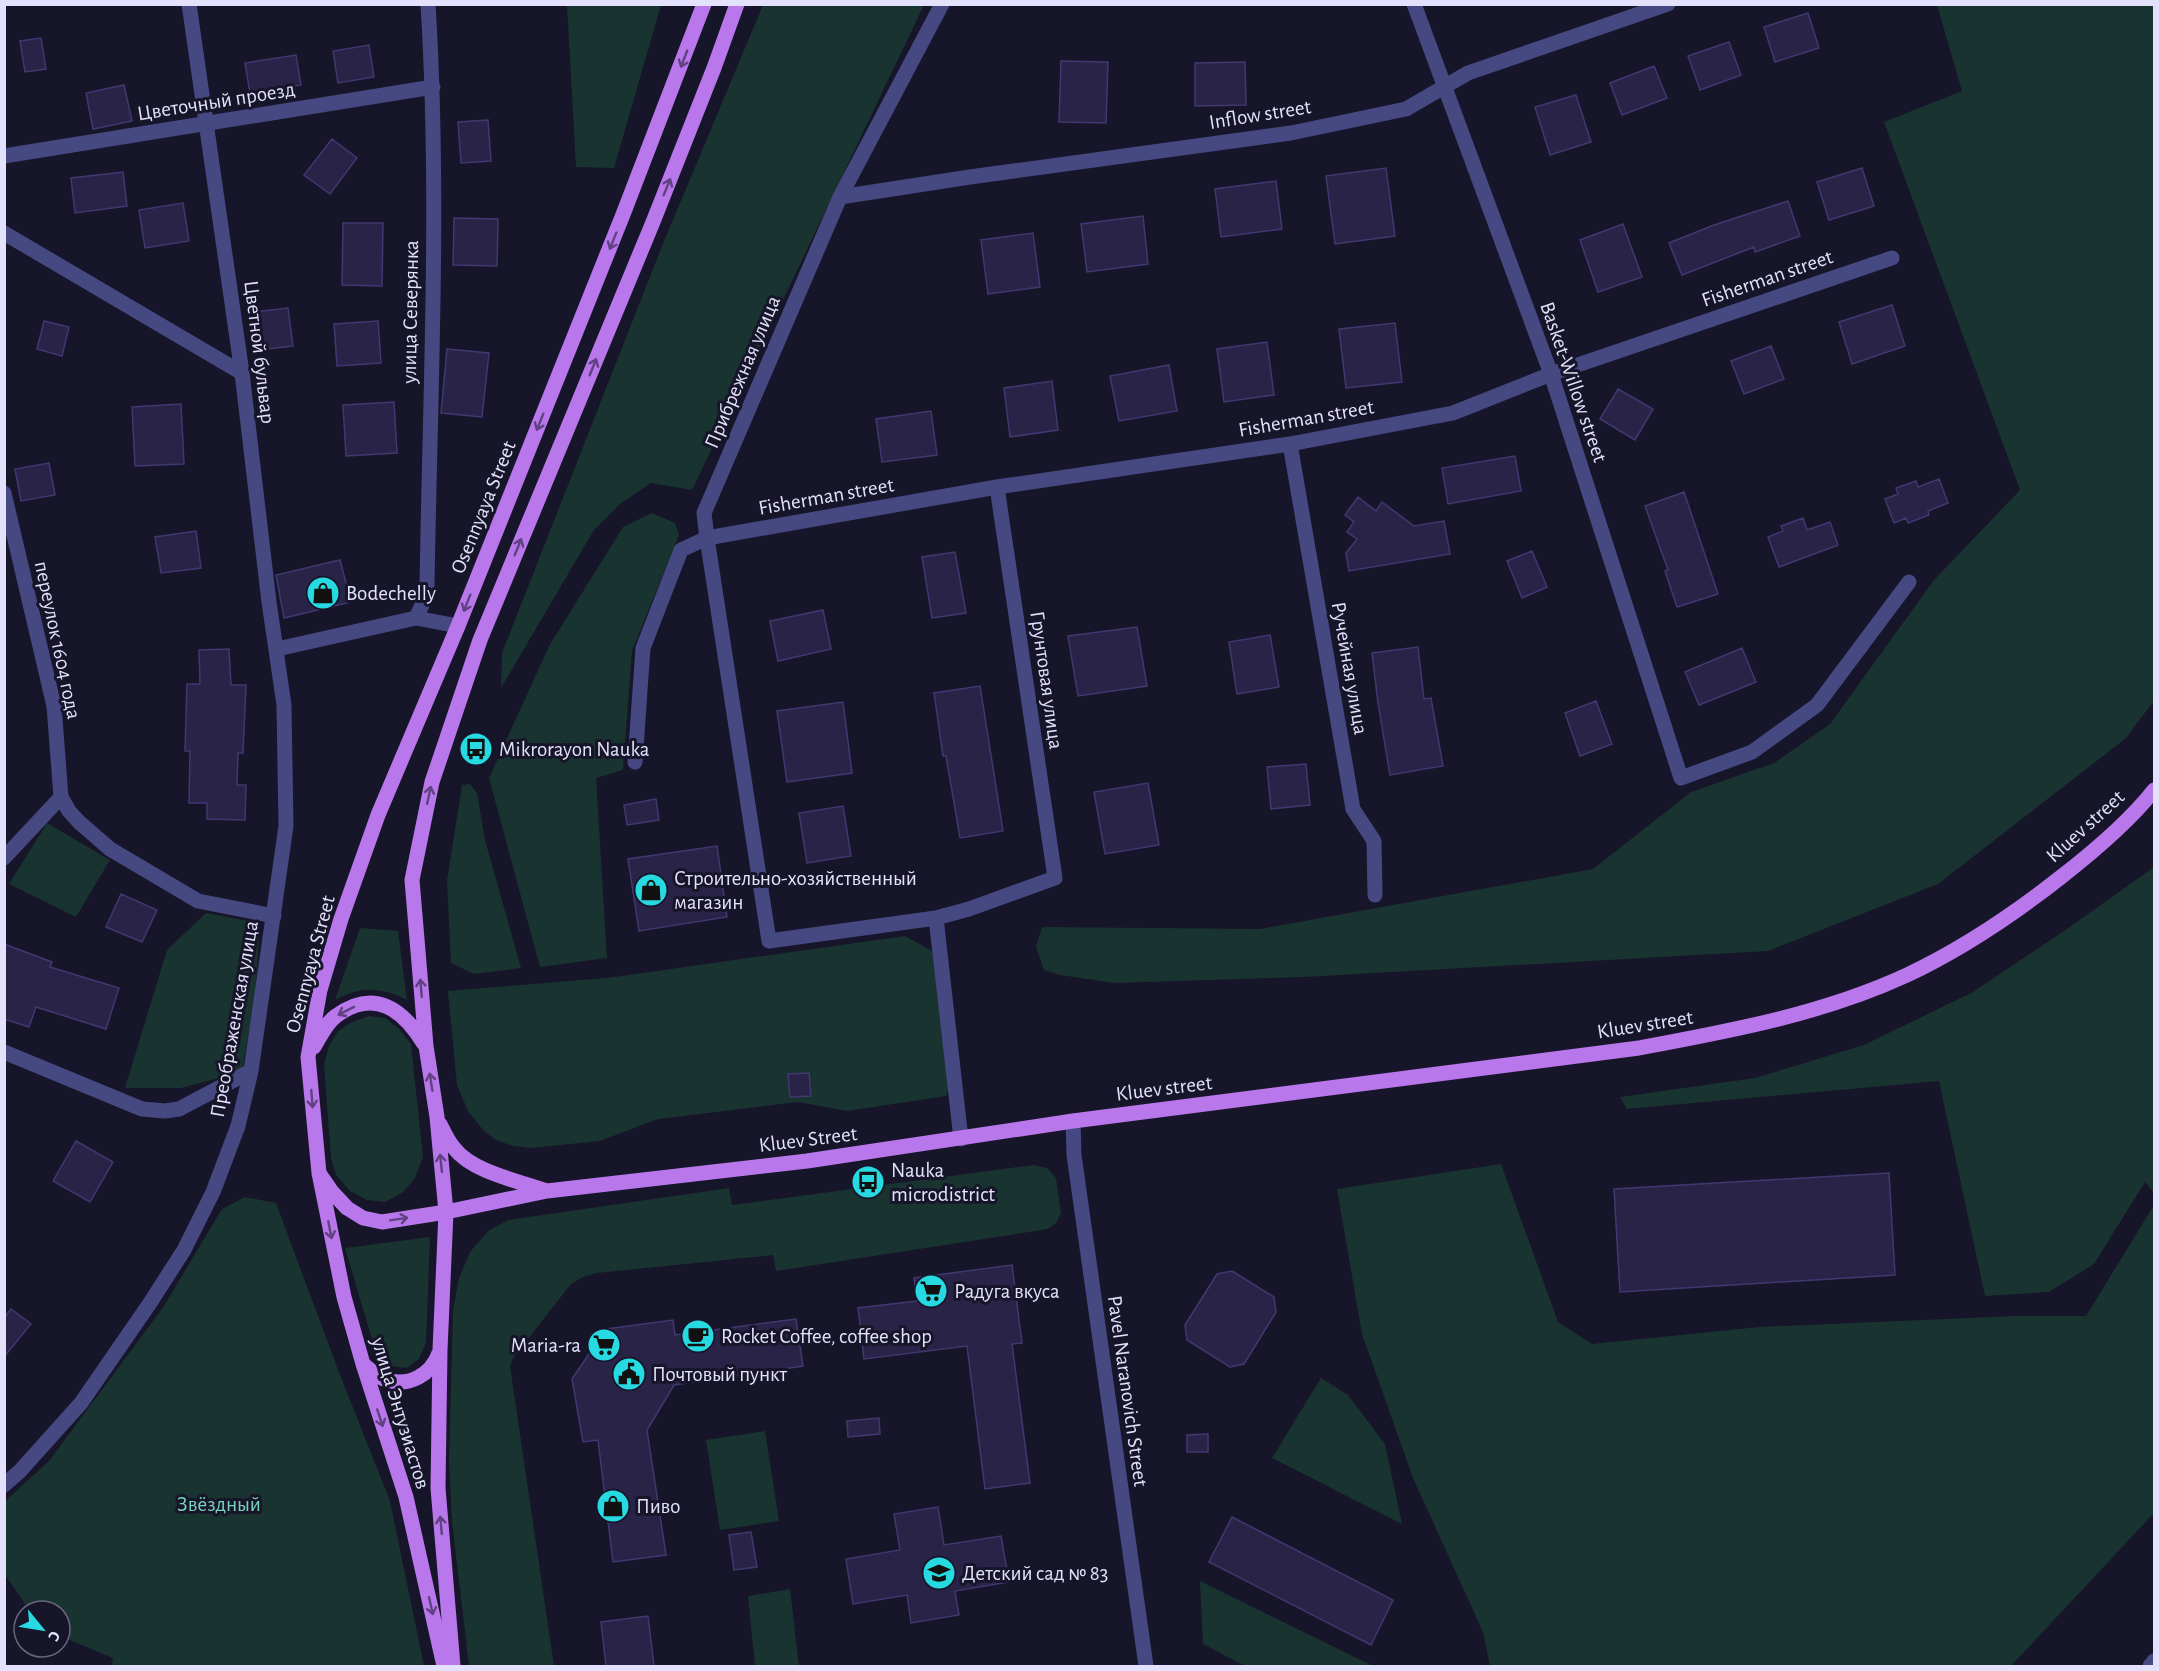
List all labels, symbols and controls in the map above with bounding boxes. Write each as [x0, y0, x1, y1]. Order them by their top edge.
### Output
one-way arrow [677, 50, 688, 68]
street label: Цветочный проезд [136, 79, 297, 124]
street label: Inflow street [1208, 96, 1313, 133]
one-way arrow [662, 178, 673, 196]
one-way arrow [607, 231, 618, 250]
street label: улица Северянка [399, 240, 422, 385]
street label: Fisherman street [1699, 246, 1836, 311]
street label: Цветной бульвар [240, 279, 279, 425]
street label: Прибрежная улица [701, 292, 784, 452]
street label: Basket-Willow street [1536, 299, 1611, 465]
one-way arrow [588, 358, 599, 377]
street label: Fisherman street [1237, 396, 1376, 441]
one-way arrow [534, 412, 545, 431]
street label: Osennyaya Street [447, 438, 520, 577]
street label: Fisherman street [757, 474, 896, 519]
one-way arrow [513, 539, 524, 557]
street label: переулок 1604 года [31, 559, 85, 721]
shop icon: Bodechelly [305, 575, 341, 611]
place label: Bodechelly [346, 583, 436, 604]
one-way arrow [461, 593, 472, 612]
street label: Ручейная улица [1328, 600, 1372, 736]
street label: Грунтовая улица [1026, 610, 1067, 751]
bus stop icon: Mikrorayon Nauka [458, 731, 494, 767]
place label: Mikrorayon Nauka [499, 739, 650, 760]
one-way arrow [424, 786, 435, 805]
street label: Kluev street [2042, 786, 2129, 867]
place label: Строительно-хозяйственный магазин [674, 868, 917, 913]
shop icon: Строительно-хозяйственный магазин [633, 872, 669, 908]
street label: Osennyaya Street [282, 893, 339, 1035]
street label: Преображенская улица [207, 919, 262, 1119]
one-way arrow [415, 978, 426, 998]
one-way arrow [338, 1005, 355, 1017]
street label: Kluev street [1596, 1007, 1695, 1042]
one-way arrow [426, 1072, 437, 1092]
street label: Kluev street [1115, 1072, 1214, 1105]
one-way arrow [307, 1089, 318, 1108]
street label: Kluev Street [758, 1123, 859, 1156]
one-way arrow [435, 1153, 446, 1173]
place label: Nauka microdistrict [891, 1160, 995, 1205]
bus stop icon: Nauka microdistrict [850, 1164, 886, 1200]
one-way arrow [388, 1214, 408, 1225]
one-way arrow [325, 1220, 336, 1239]
supermarket icon: Радуга вкуса [913, 1273, 949, 1309]
place label: Радуга вкуса [954, 1281, 1060, 1302]
street label: Pavel Naranovich Street [1104, 1294, 1151, 1488]
cafe icon: Rocket Coffee, coffee shop [680, 1318, 716, 1354]
place label: Rocket Coffee, coffee shop [721, 1326, 932, 1347]
supermarket icon: Maria-ra [586, 1327, 622, 1363]
street label: улица Энтузиастов [367, 1334, 434, 1492]
place label: Maria-ra [511, 1335, 581, 1356]
public building icon: Почтовый пункт [611, 1356, 647, 1392]
place label: Почтовый пункт [652, 1364, 788, 1385]
one-way arrow [376, 1408, 387, 1427]
shop icon: Пиво [595, 1488, 631, 1524]
park label: Звёздный [177, 1494, 261, 1515]
place label: Пиво [636, 1496, 681, 1517]
one-way arrow [435, 1515, 446, 1535]
school or university icon: Детский сад № 83 [921, 1555, 957, 1591]
place label: Детский сад № 83 [962, 1563, 1108, 1584]
one-way arrow [425, 1597, 437, 1616]
north arrow [12, 1599, 72, 1659]
text: С [45, 1628, 63, 1644]

